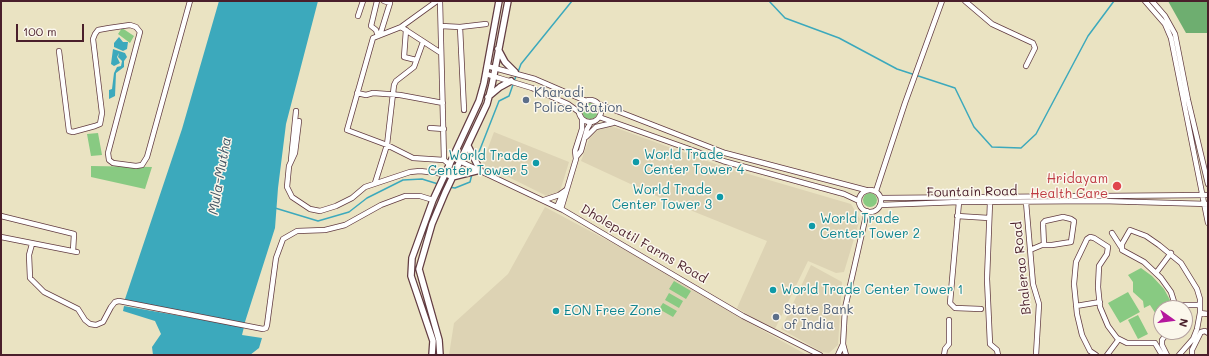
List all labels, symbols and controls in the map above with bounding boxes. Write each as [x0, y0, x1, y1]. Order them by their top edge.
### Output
scale bar [18, 16, 86, 42]
text: 100 m [23, 23, 57, 39]
place label: Kharadi Police Station [534, 85, 622, 116]
marker: Kharadi Police Station [521, 95, 531, 105]
water label: Mula-Mutha [205, 136, 235, 216]
place label: World Trade Center Tower 4 [644, 147, 744, 178]
place label: World Trade Center Tower 5 [428, 148, 528, 179]
marker: World Trade Center Tower 4 [631, 157, 641, 167]
marker: World Trade Center Tower 5 [531, 158, 541, 168]
place label: Hridayam Health Care [1030, 171, 1108, 202]
marker: Hridayam Health Care [1111, 180, 1123, 192]
place label: World Trade Center Tower 3 [612, 182, 712, 213]
street label: Fountain Road [926, 183, 1018, 201]
marker: World Trade Center Tower 3 [715, 192, 725, 202]
street label: Dholepatil Farms Road [578, 201, 710, 287]
place label: World Trade Center Tower 2 [820, 211, 920, 242]
marker: World Trade Center Tower 2 [807, 221, 817, 231]
street label: Bhalerao Road [1009, 221, 1035, 315]
place label: World Trade Center Tower 1 [781, 282, 963, 298]
marker: World Trade Center Tower 1 [768, 285, 778, 295]
north arrow [1153, 300, 1193, 340]
place label: State Bank of India [784, 302, 853, 333]
place label: EON Free Zone [564, 303, 661, 319]
marker: EON Free Zone [551, 306, 561, 316]
marker: State Bank of India [771, 312, 781, 322]
text: N [1176, 317, 1192, 329]

